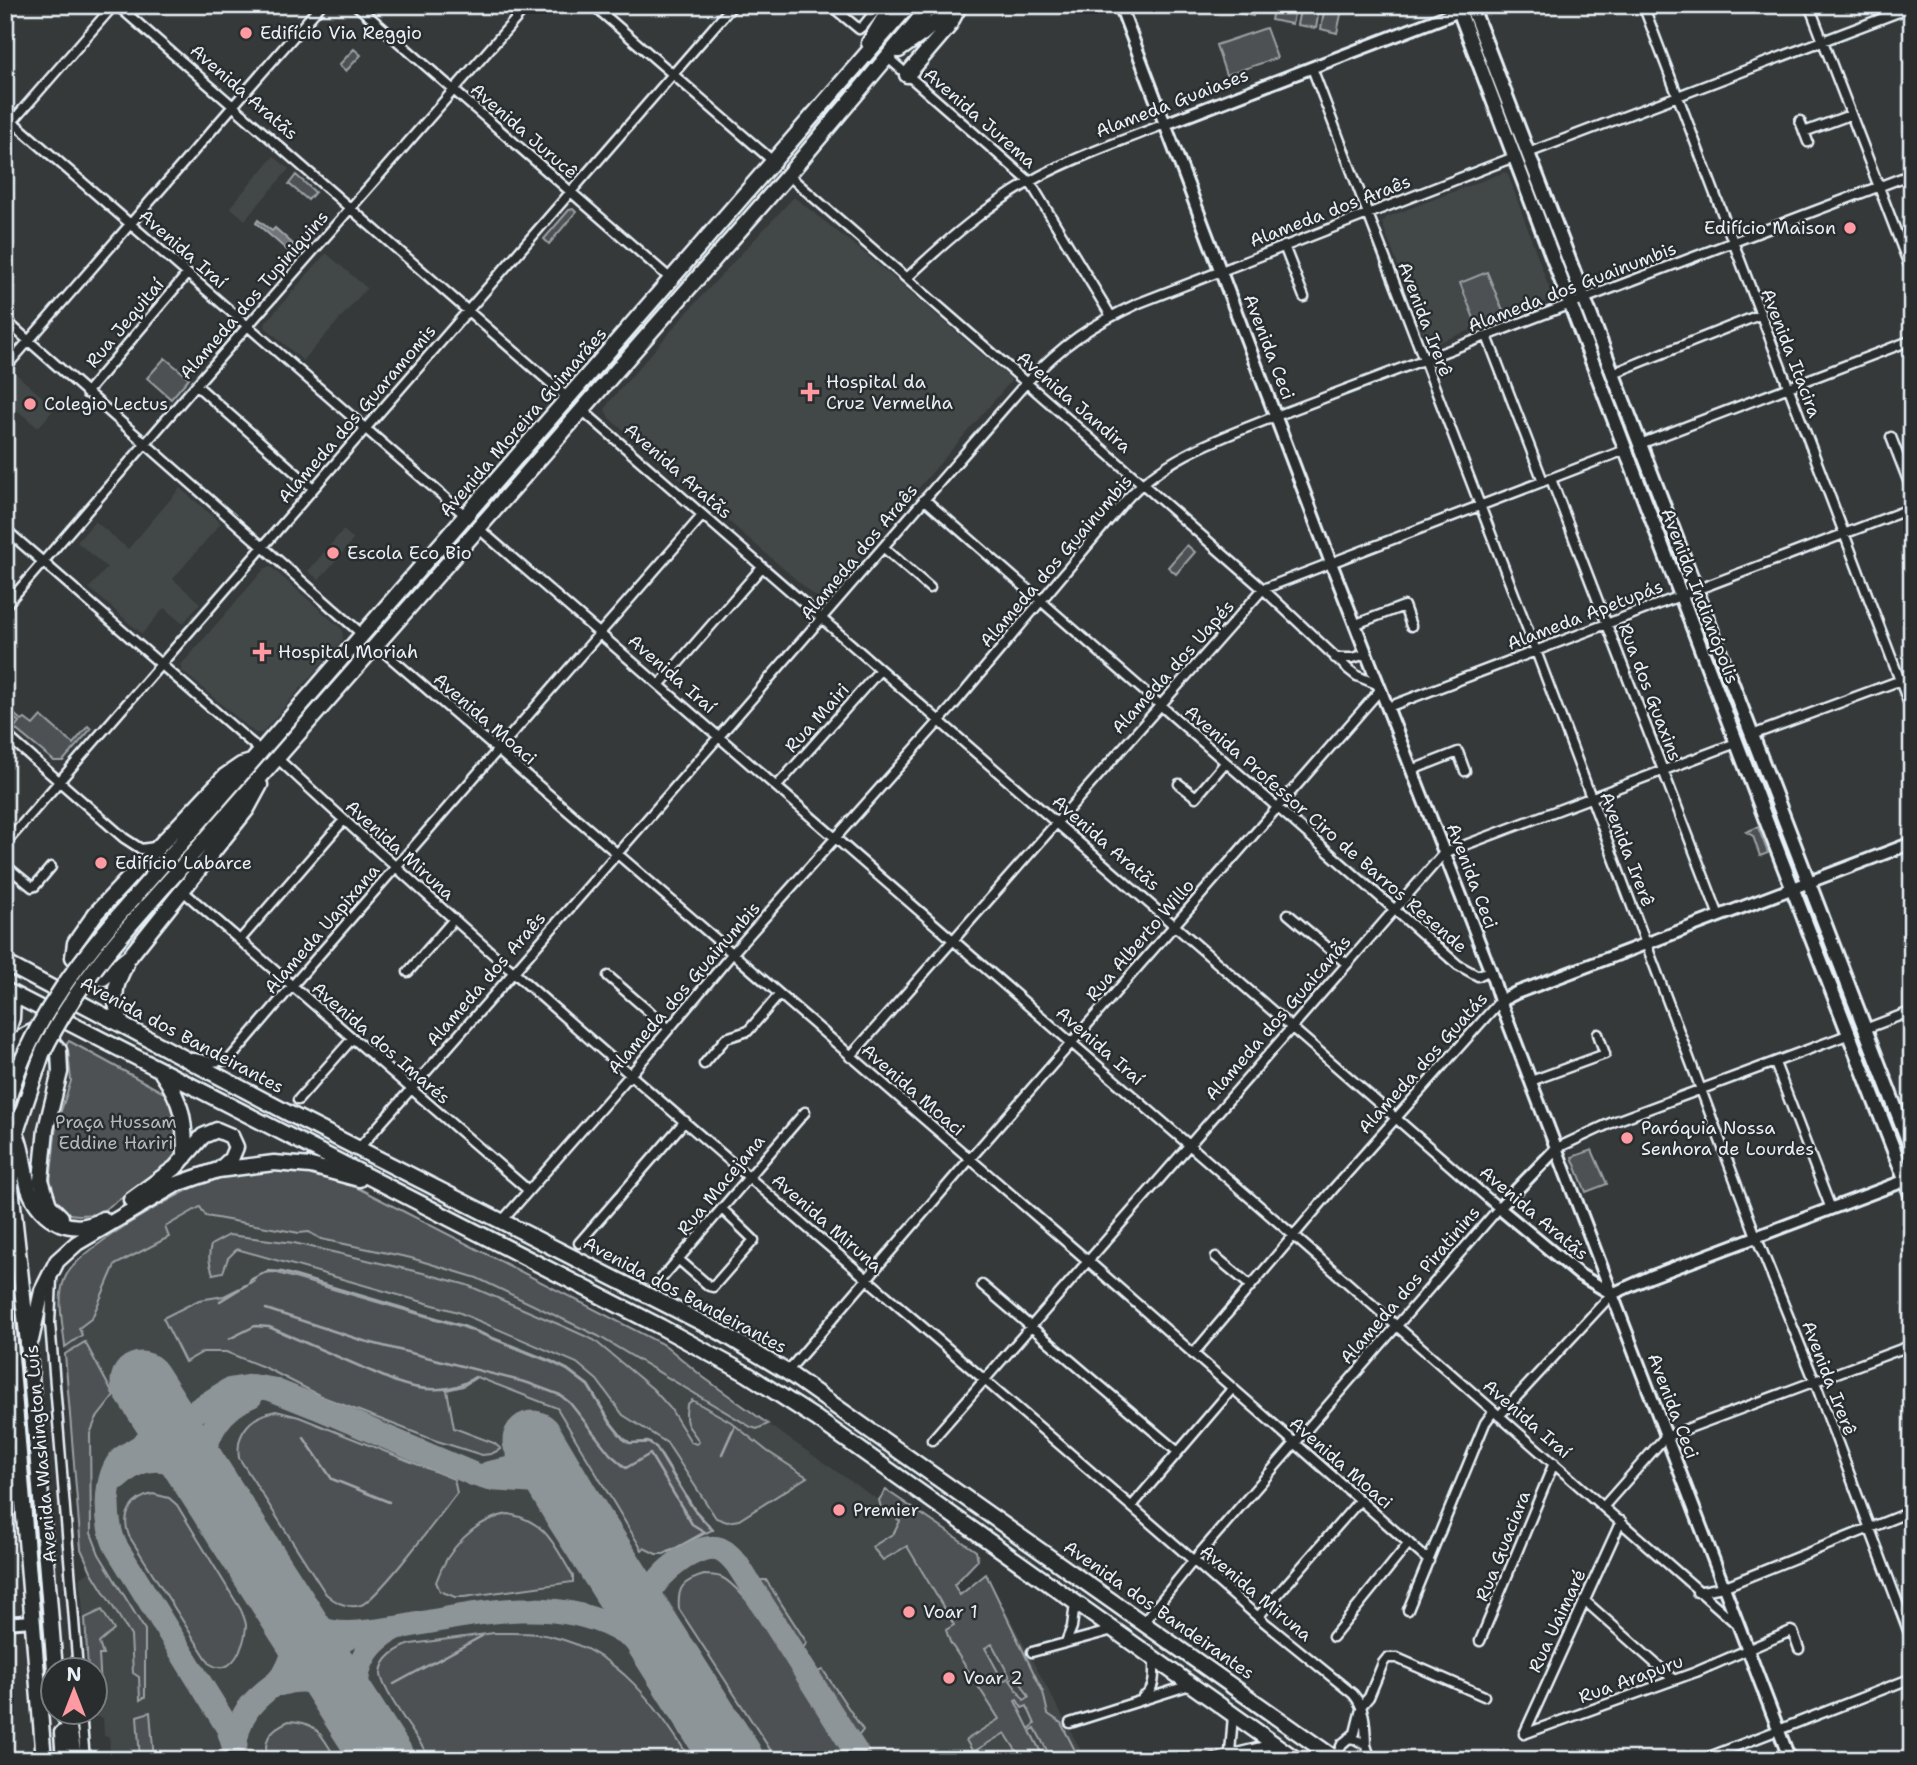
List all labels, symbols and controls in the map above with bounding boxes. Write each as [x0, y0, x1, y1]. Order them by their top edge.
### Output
place label: Edifício Via Reggio [260, 21, 422, 45]
marker: Edifício Via Reggio [238, 25, 254, 41]
street label: Avenida Aratãs [185, 39, 303, 145]
street label: Avenida Jurema [919, 62, 1041, 174]
street label: Alameda Guaiases [1092, 63, 1252, 143]
street label: Avenida Jurucê [465, 78, 583, 184]
street label: Alameda dos Araês [1246, 169, 1414, 253]
street label: Avenida Iraí [134, 204, 232, 294]
street label: Alameda dos Tupiniquins [174, 206, 334, 384]
place label: Edifício Maison [1704, 216, 1836, 240]
marker: Edifício Maison [1842, 220, 1858, 236]
street label: Alameda dos Guainumbis [1464, 236, 1680, 338]
street label: Avenida Irerê [1392, 258, 1458, 380]
street label: Rua Jequitaí [81, 273, 169, 373]
street label: Avenida Itacira [1755, 285, 1827, 421]
street label: Avenida Ceci [1238, 291, 1300, 403]
street label: Alameda dos Guaramomis [273, 320, 441, 508]
street label: Avenida Moreira Guimarães [434, 322, 612, 522]
street label: Avenida Jandira [1012, 346, 1136, 458]
place label: Hospital da Cruz Vermelha [826, 370, 953, 415]
marker: Hospital da Cruz Vermelha [800, 382, 820, 402]
place label: Colegio Lectus [44, 392, 168, 416]
marker: Colegio Lectus [22, 396, 38, 412]
street label: Avenida Aratãs [619, 418, 737, 524]
street label: Alameda dos Guainumbis [974, 470, 1138, 652]
street label: Alameda dos Araês [795, 479, 923, 625]
street label: Avenida Indianópolis [1655, 505, 1745, 687]
place label: Escola Eco Bio [347, 541, 472, 565]
marker: Escola Eco Bio [325, 545, 341, 561]
street label: Alameda Apetupás [1504, 574, 1666, 656]
street label: Alameda dos Uapés [1106, 595, 1240, 739]
street label: Rua dos Guaxins [1613, 620, 1687, 764]
street label: Avenida Iraí [623, 629, 721, 719]
place label: Hospital Moriah [278, 640, 418, 664]
marker: Hospital Moriah [252, 642, 272, 662]
street label: Avenida Moaci [428, 667, 542, 771]
street label: Rua Mairi [779, 678, 855, 758]
street label: Avenida Professor Ciro de Barros Resende [1180, 700, 1472, 958]
street label: Avenida Irerê [1594, 788, 1660, 910]
street label: Avenida Aratãs [1047, 790, 1165, 896]
street label: Avenida Miruna [340, 795, 460, 905]
street label: Avenida Ceci [1441, 820, 1503, 932]
place label: Edifício Labarce [115, 851, 252, 875]
marker: Edifício Labarce [93, 855, 109, 871]
street label: Alameda Uapixana [259, 859, 385, 999]
street label: Rua Alberto Willo [1080, 874, 1200, 1006]
street label: Alameda dos Guainumbis [602, 897, 766, 1079]
street label: Alameda dos Araês [421, 907, 551, 1051]
street label: Alameda dos Guaicanãs [1200, 930, 1356, 1106]
street label: Avenida dos Bandeirantes [76, 971, 288, 1099]
street label: Avenida dos Imarés [307, 976, 455, 1110]
street label: Alameda dos Guatás [1353, 987, 1493, 1139]
street label: Avenida Iraí [1051, 1001, 1149, 1091]
street label: Avenida Moaci [856, 1038, 970, 1142]
park label: Praça Hussam Eddine Hariri [55, 1110, 177, 1155]
place label: Paróquia Nossa Senhora de Lourdes [1641, 1116, 1814, 1161]
street label: Rua Macejana [672, 1130, 770, 1240]
marker: Paróquia Nossa Senhora de Lourdes [1619, 1130, 1635, 1146]
street label: Avenida Aratãs [1474, 1160, 1594, 1266]
street label: Avenida Miruna [767, 1168, 887, 1278]
street label: Alameda dos Piratinins [1335, 1201, 1485, 1369]
street label: Avenida dos Bandeirantes [579, 1231, 791, 1359]
street label: Avenida Irerê [1796, 1317, 1862, 1439]
street label: Avenida Washington Luís [20, 1344, 62, 1564]
street label: Avenida Ceci [1642, 1350, 1704, 1462]
street label: Avenida Iraí [1478, 1374, 1576, 1464]
street label: Avenida Moaci [1284, 1411, 1398, 1515]
street label: Rua Guaciara [1470, 1487, 1536, 1605]
place label: Premier [853, 1498, 919, 1522]
marker: Premier [831, 1502, 847, 1518]
street label: Avenida dos Bandeirantes [1059, 1535, 1259, 1685]
street label: Avenida Miruna [1195, 1539, 1317, 1647]
street label: Rua Uaimaré [1523, 1565, 1591, 1677]
place label: Voar 1 [923, 1600, 978, 1624]
marker: Voar 1 [901, 1604, 917, 1620]
street label: Rua Arapuru [1575, 1649, 1687, 1709]
north arrow [38, 1656, 108, 1726]
text: N [66, 1662, 82, 1687]
place label: Voar 2 [963, 1666, 1023, 1690]
marker: Voar 2 [941, 1670, 957, 1686]

